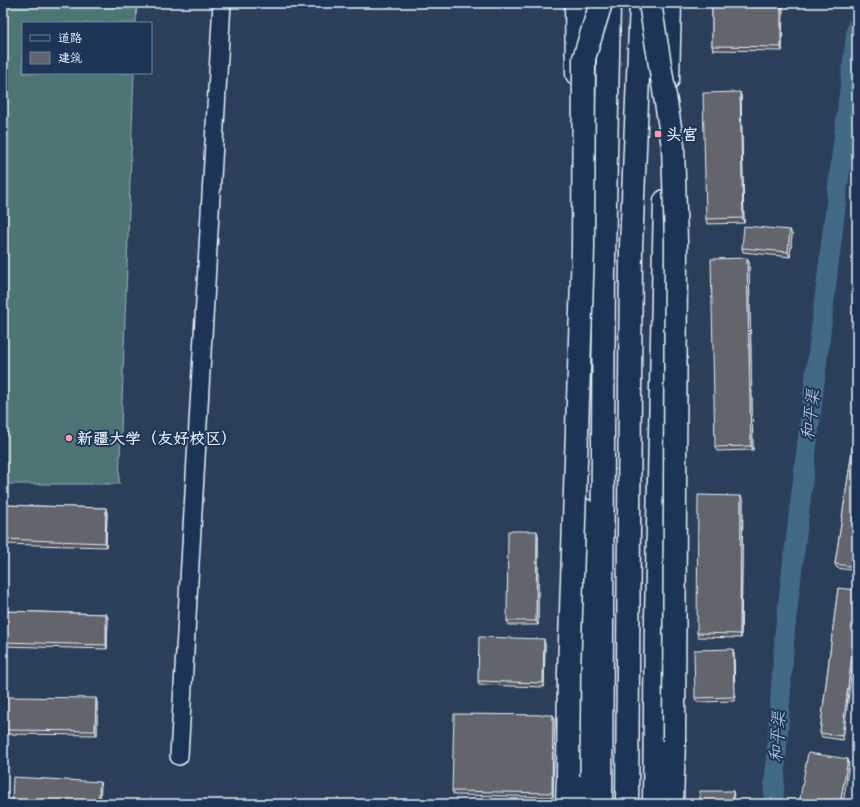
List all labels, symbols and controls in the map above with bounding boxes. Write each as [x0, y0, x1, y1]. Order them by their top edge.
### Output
legend [22, 22, 152, 74]
text: 道路 [58, 30, 82, 46]
text: 建筑 [58, 50, 82, 66]
place label: 头宫 [666, 125, 698, 145]
marker: 头宫 [653, 129, 663, 139]
water label: 和平渠 [797, 386, 824, 442]
place label: 新疆大学（友好校区） [77, 429, 237, 449]
marker: 新疆大学（友好校区） [64, 433, 74, 443]
water label: 和平渠 [765, 709, 790, 763]

